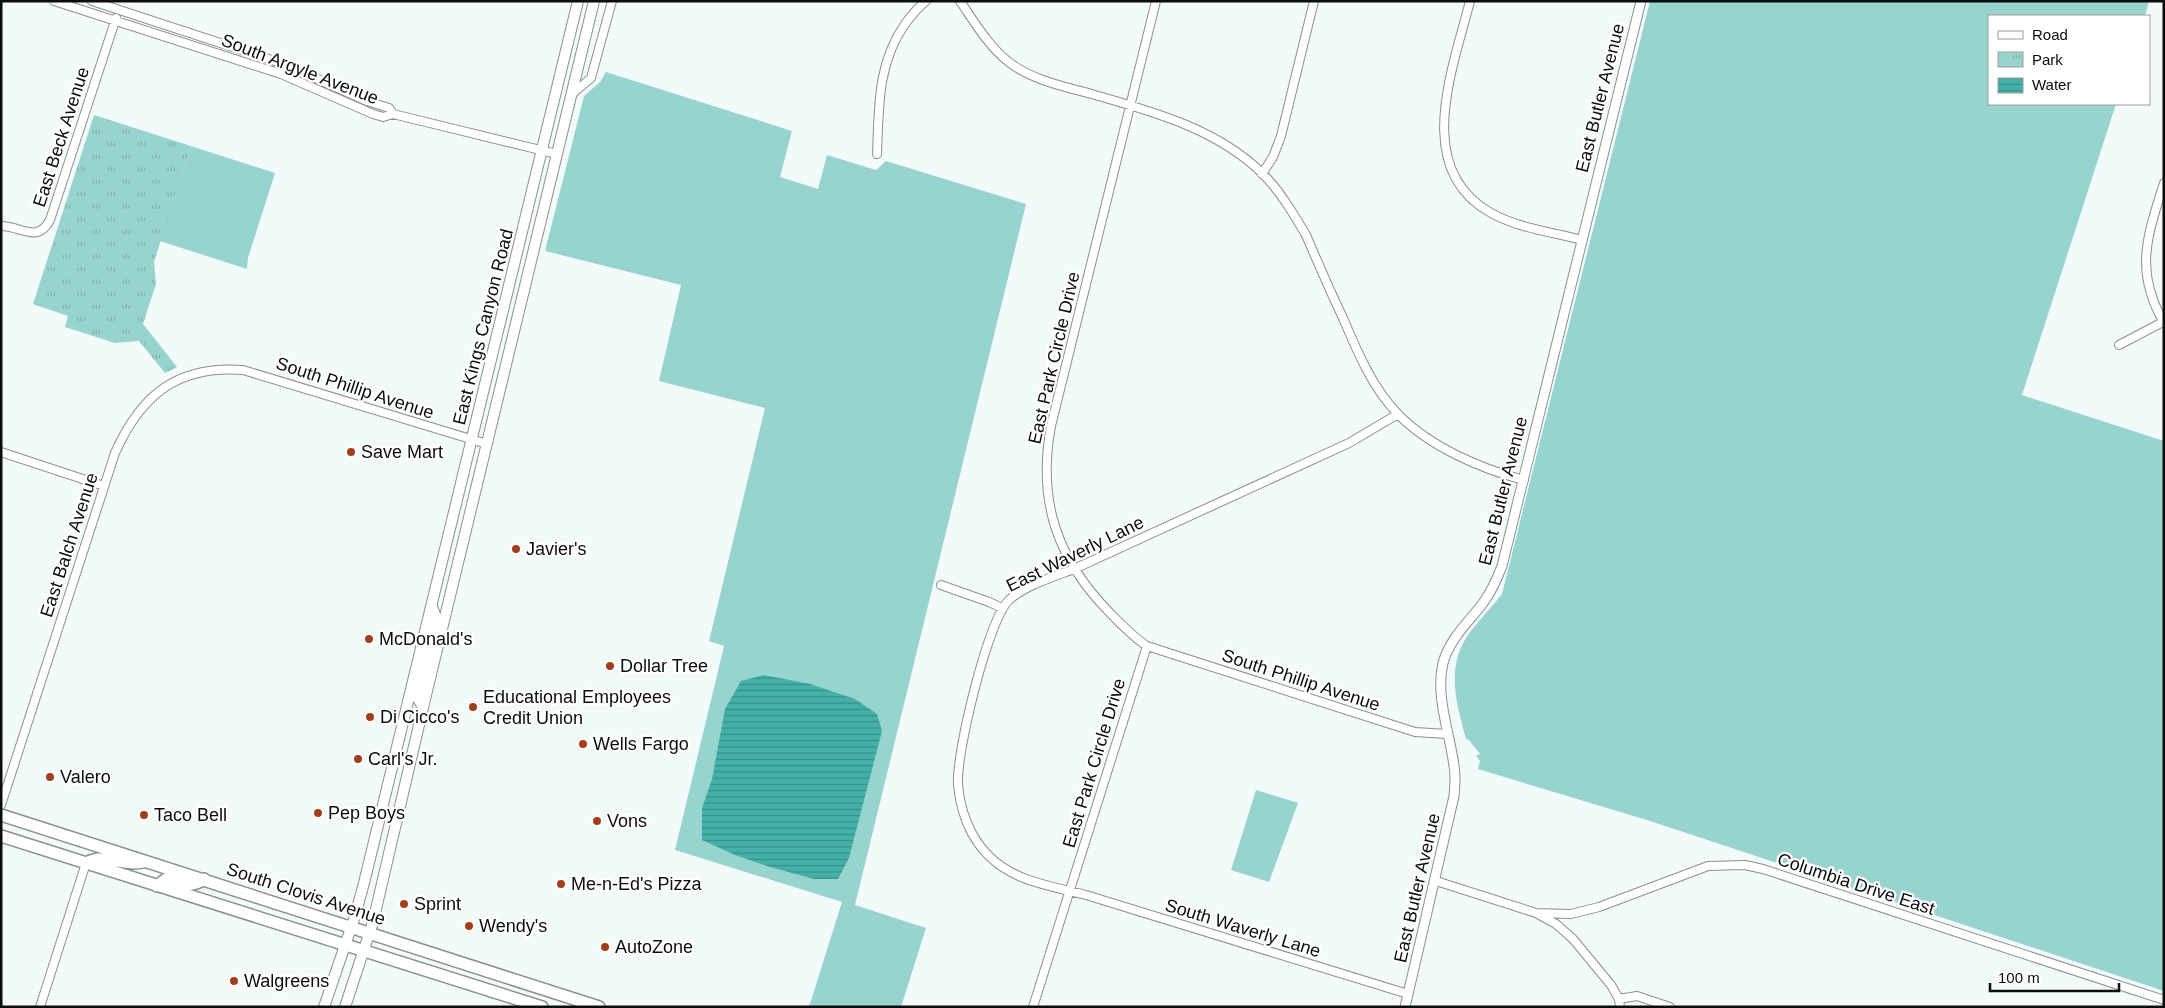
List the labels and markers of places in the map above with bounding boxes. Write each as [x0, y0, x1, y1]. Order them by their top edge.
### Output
place label: Save Mart [361, 442, 443, 462]
marker: Save Mart [345, 446, 357, 458]
place label: Javier's [526, 539, 586, 559]
marker: Javier's [510, 543, 522, 555]
place label: McDonald's [379, 629, 472, 649]
marker: McDonald's [363, 633, 375, 645]
place label: Dollar Tree [620, 656, 708, 676]
marker: Dollar Tree [604, 660, 616, 672]
place label: Educational Employees Credit Union [483, 687, 671, 728]
marker: Educational Employees Credit Union [467, 701, 479, 713]
place label: Di Cicco's [380, 707, 459, 727]
marker: Di Cicco's [364, 711, 376, 723]
place label: Wells Fargo [593, 734, 689, 754]
marker: Wells Fargo [577, 738, 589, 750]
place label: Carl's Jr. [368, 749, 437, 769]
marker: Carl's Jr. [352, 753, 364, 765]
place label: Valero [60, 767, 111, 787]
marker: Valero [44, 771, 56, 783]
place label: Pep Boys [328, 803, 405, 823]
place label: Taco Bell [154, 805, 227, 825]
marker: Pep Boys [312, 807, 324, 819]
marker: Taco Bell [138, 809, 150, 821]
place label: Vons [607, 811, 647, 831]
marker: Vons [591, 815, 603, 827]
place label: Me-n-Ed's Pizza [571, 874, 702, 894]
marker: Me-n-Ed's Pizza [555, 878, 567, 890]
place label: Sprint [414, 894, 461, 914]
marker: Sprint [398, 898, 410, 910]
place label: Wendy's [479, 916, 547, 936]
marker: Wendy's [463, 920, 475, 932]
place label: AutoZone [615, 937, 693, 957]
marker: AutoZone [599, 941, 611, 953]
place label: Walgreens [244, 971, 329, 991]
marker: Walgreens [228, 975, 240, 987]

